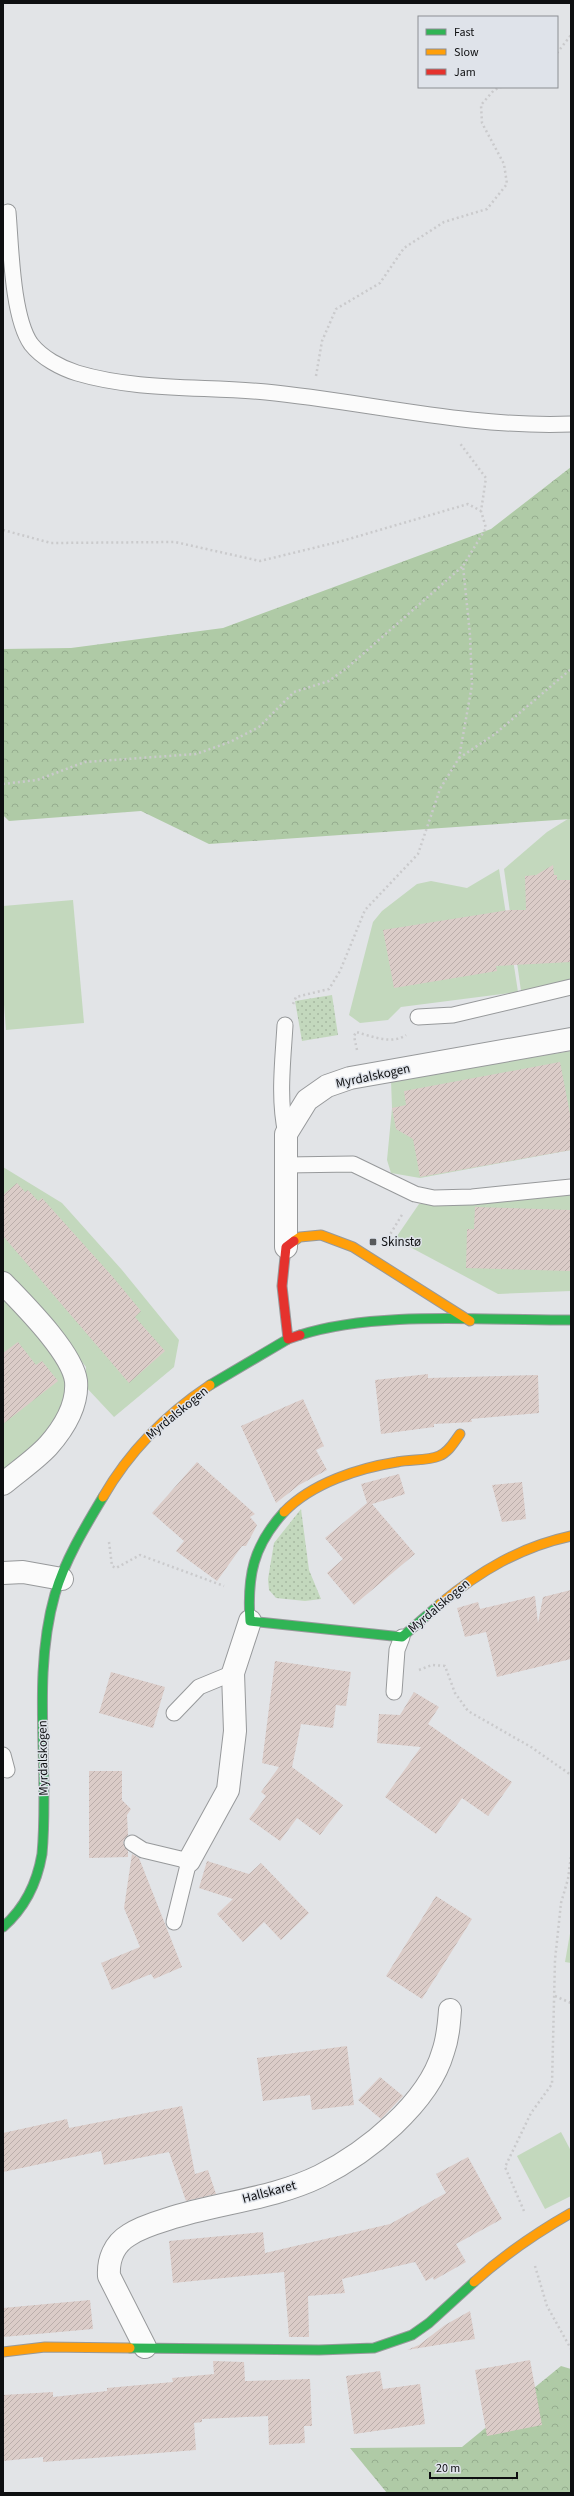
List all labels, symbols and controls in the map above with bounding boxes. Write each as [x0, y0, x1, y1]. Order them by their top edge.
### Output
legend [418, 16, 558, 88]
text: Fast [454, 24, 474, 41]
text: Slow [454, 44, 479, 61]
text: Jam [454, 64, 476, 81]
street label: Myrdalskogen [334, 1059, 412, 1093]
place label: Skinstø [381, 1233, 421, 1251]
marker: Skinstø [368, 1237, 378, 1247]
street label: Myrdalskogen [142, 1382, 212, 1444]
street label: Myrdalskogen [404, 1575, 474, 1637]
street label: Myrdalskogen [33, 1720, 53, 1796]
street label: Hallskaret [240, 2176, 299, 2208]
scale bar [430, 2454, 517, 2480]
text: 20 m [436, 2460, 460, 2477]

